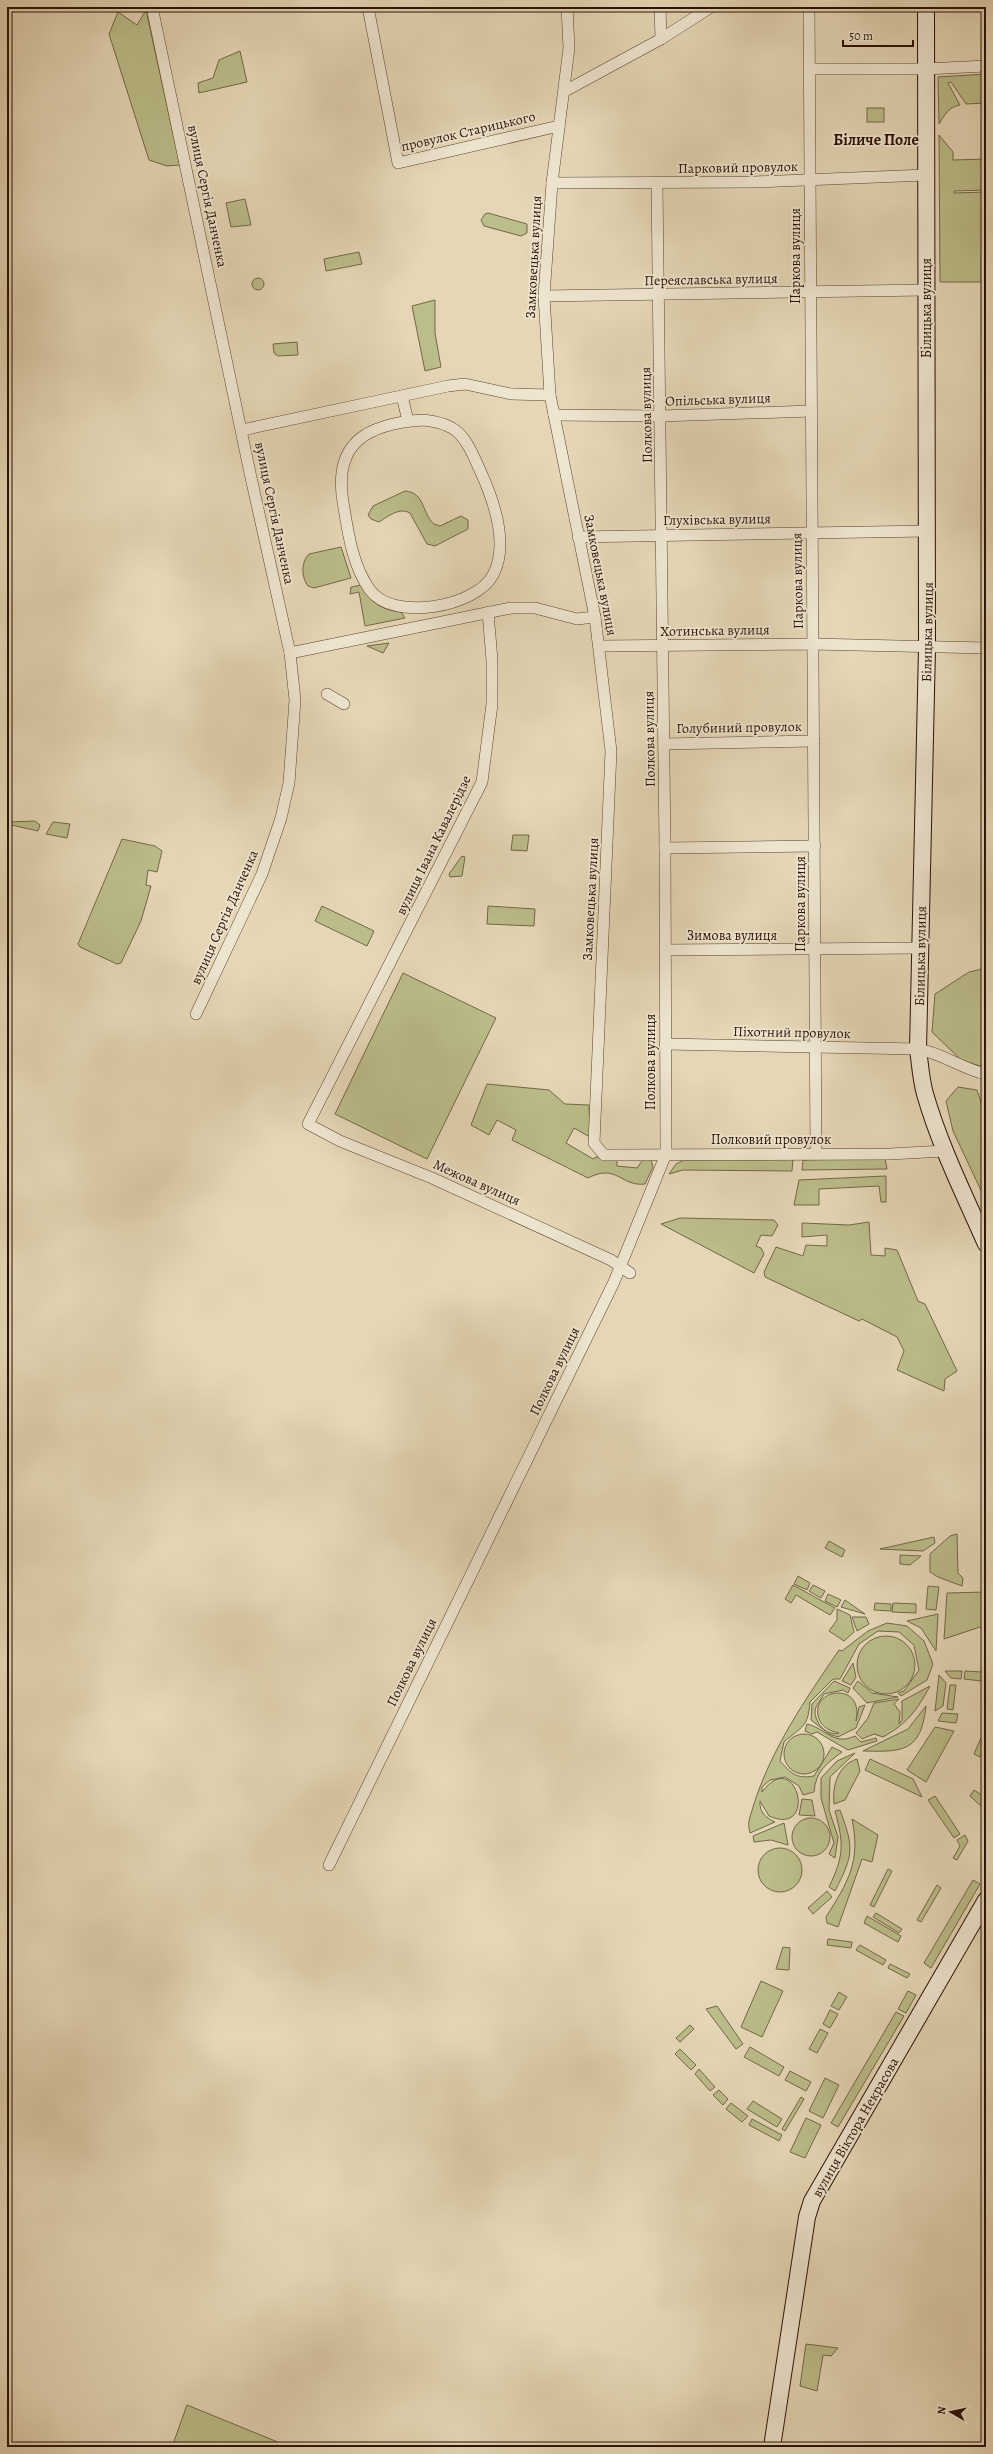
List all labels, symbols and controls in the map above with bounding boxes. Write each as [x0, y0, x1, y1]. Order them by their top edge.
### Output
scale bar [843, 22, 913, 48]
text: 50 m [849, 28, 873, 44]
street label: провулок Старицького [399, 107, 537, 156]
street label: вулиця Сергія Данченка [183, 123, 232, 270]
district label: Біличе Поле [833, 129, 919, 151]
street label: Парковий провулок [678, 157, 798, 178]
street label: Замковецька вулиця [521, 195, 546, 319]
street label: Паркова вулиця [786, 208, 805, 304]
street label: Білицька вулиця [917, 258, 936, 358]
street label: Переяславська вулиця [644, 269, 778, 290]
street label: Полкова вулиця [636, 366, 657, 463]
street label: Опільська вулиця [665, 388, 771, 411]
street label: вулиця Сергія Данченка [250, 440, 299, 587]
street label: Глухівська вулиця [663, 509, 771, 530]
street label: Замковецька вулиця [579, 513, 622, 638]
street label: Паркова вулиця [787, 533, 808, 629]
street label: Білицька вулиця [917, 581, 938, 682]
street label: Хотинська вулиця [660, 620, 770, 641]
street label: Полкова вулиця [639, 690, 660, 787]
street label: Голубиний провулок [676, 717, 802, 738]
street label: вулиця Івана Кавалерідзе [391, 772, 476, 918]
street label: Замковецька вулиця [578, 837, 603, 961]
street label: вулиця Сергія Данченка [186, 846, 263, 987]
street label: Паркова вулиця [791, 856, 810, 952]
street label: Білицька вулиця [910, 905, 931, 1006]
street label: Зимова вулиця [687, 926, 777, 945]
street label: Полкова вулиця [641, 1014, 660, 1110]
street label: Піхотний провулок [733, 1022, 851, 1043]
street label: Полковий провулок [711, 1130, 831, 1149]
street label: Межова вулиця [430, 1155, 524, 1210]
street label: Полкова вулиця [525, 1324, 584, 1419]
street label: Полкова вулиця [382, 1615, 441, 1710]
street label: вулиця Віктора Некрасова [808, 2053, 904, 2201]
north arrow [931, 2392, 971, 2432]
text: N [934, 2405, 950, 2416]

